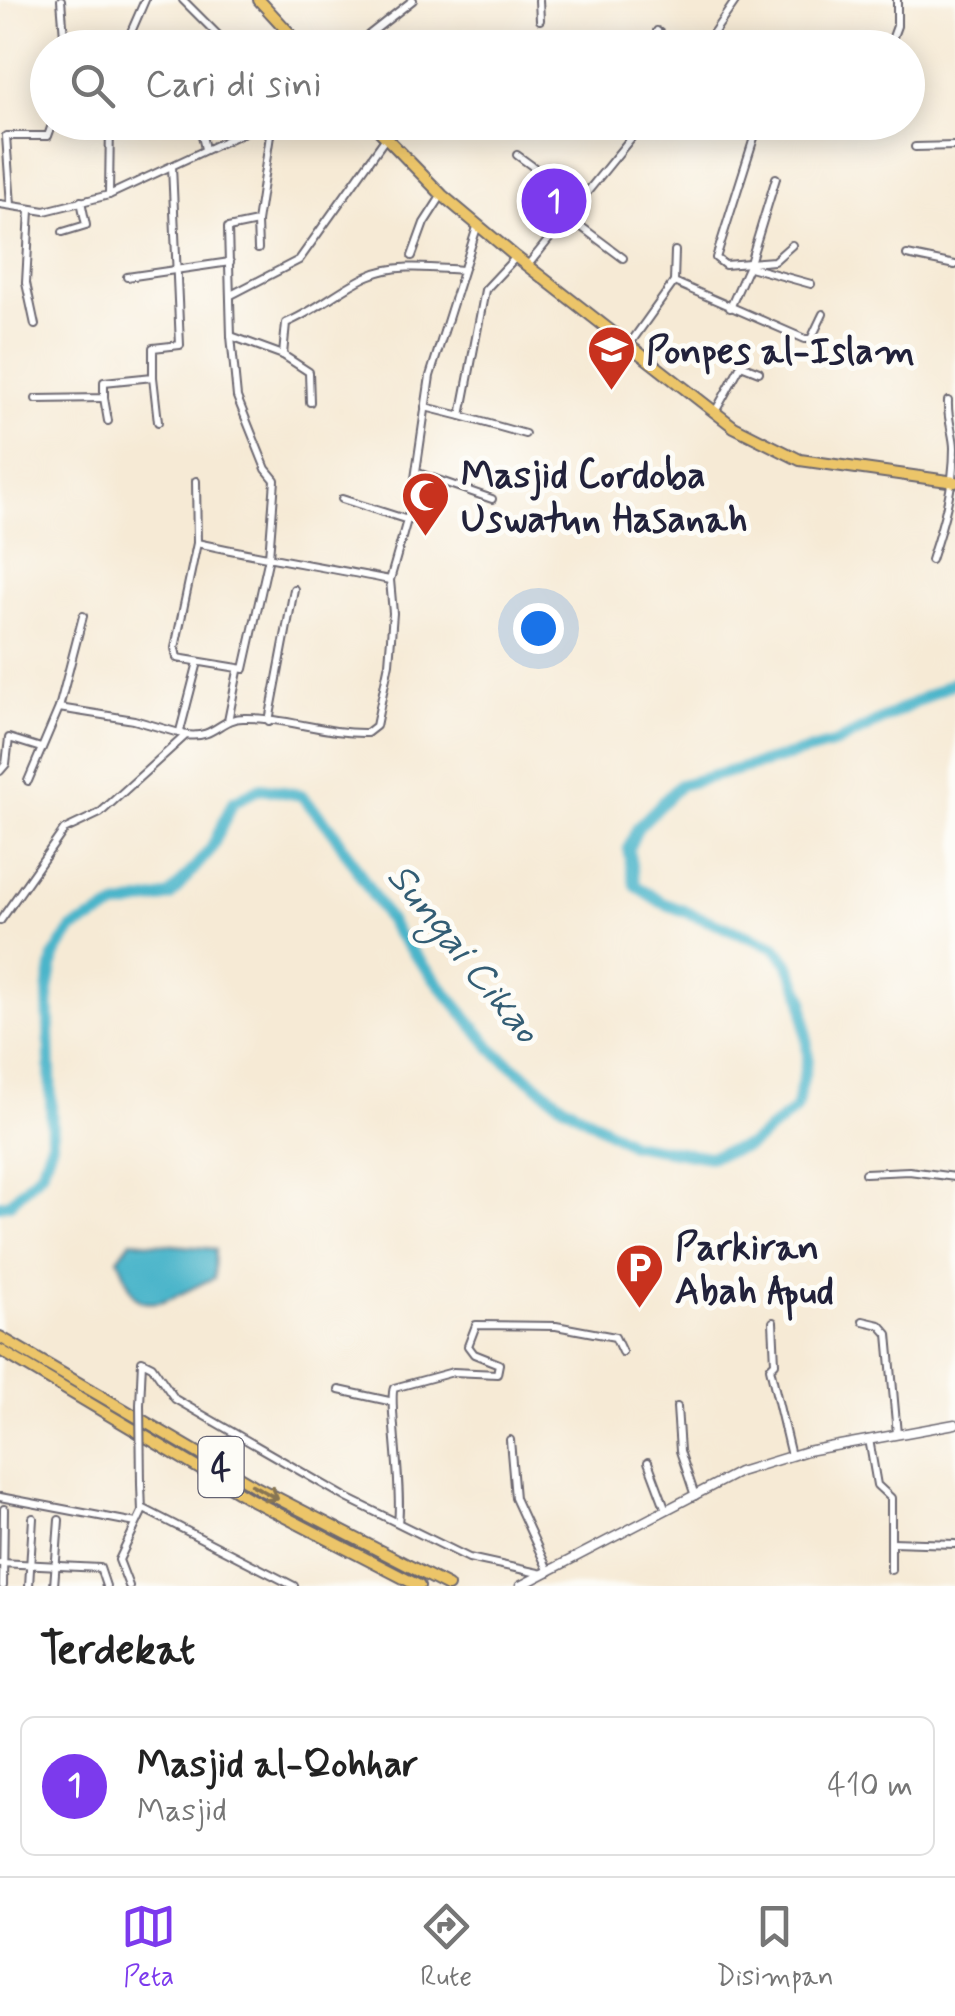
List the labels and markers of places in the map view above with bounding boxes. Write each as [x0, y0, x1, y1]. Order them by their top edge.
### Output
pin: 1 [522, 164, 586, 238]
school or university icon: Ponpes al-Islam [585, 324, 637, 392]
place label: Ponpes al-Islam [646, 328, 915, 377]
place label: Masjid Cordoba Uswatun Hasanah [461, 452, 747, 545]
mosque icon: Masjid Cordoba Uswatun Hasanah [400, 470, 452, 538]
place label: Parkiran Abah Apud [675, 1224, 834, 1321]
parking icon: Parkiran Abah Apud [614, 1242, 666, 1310]

